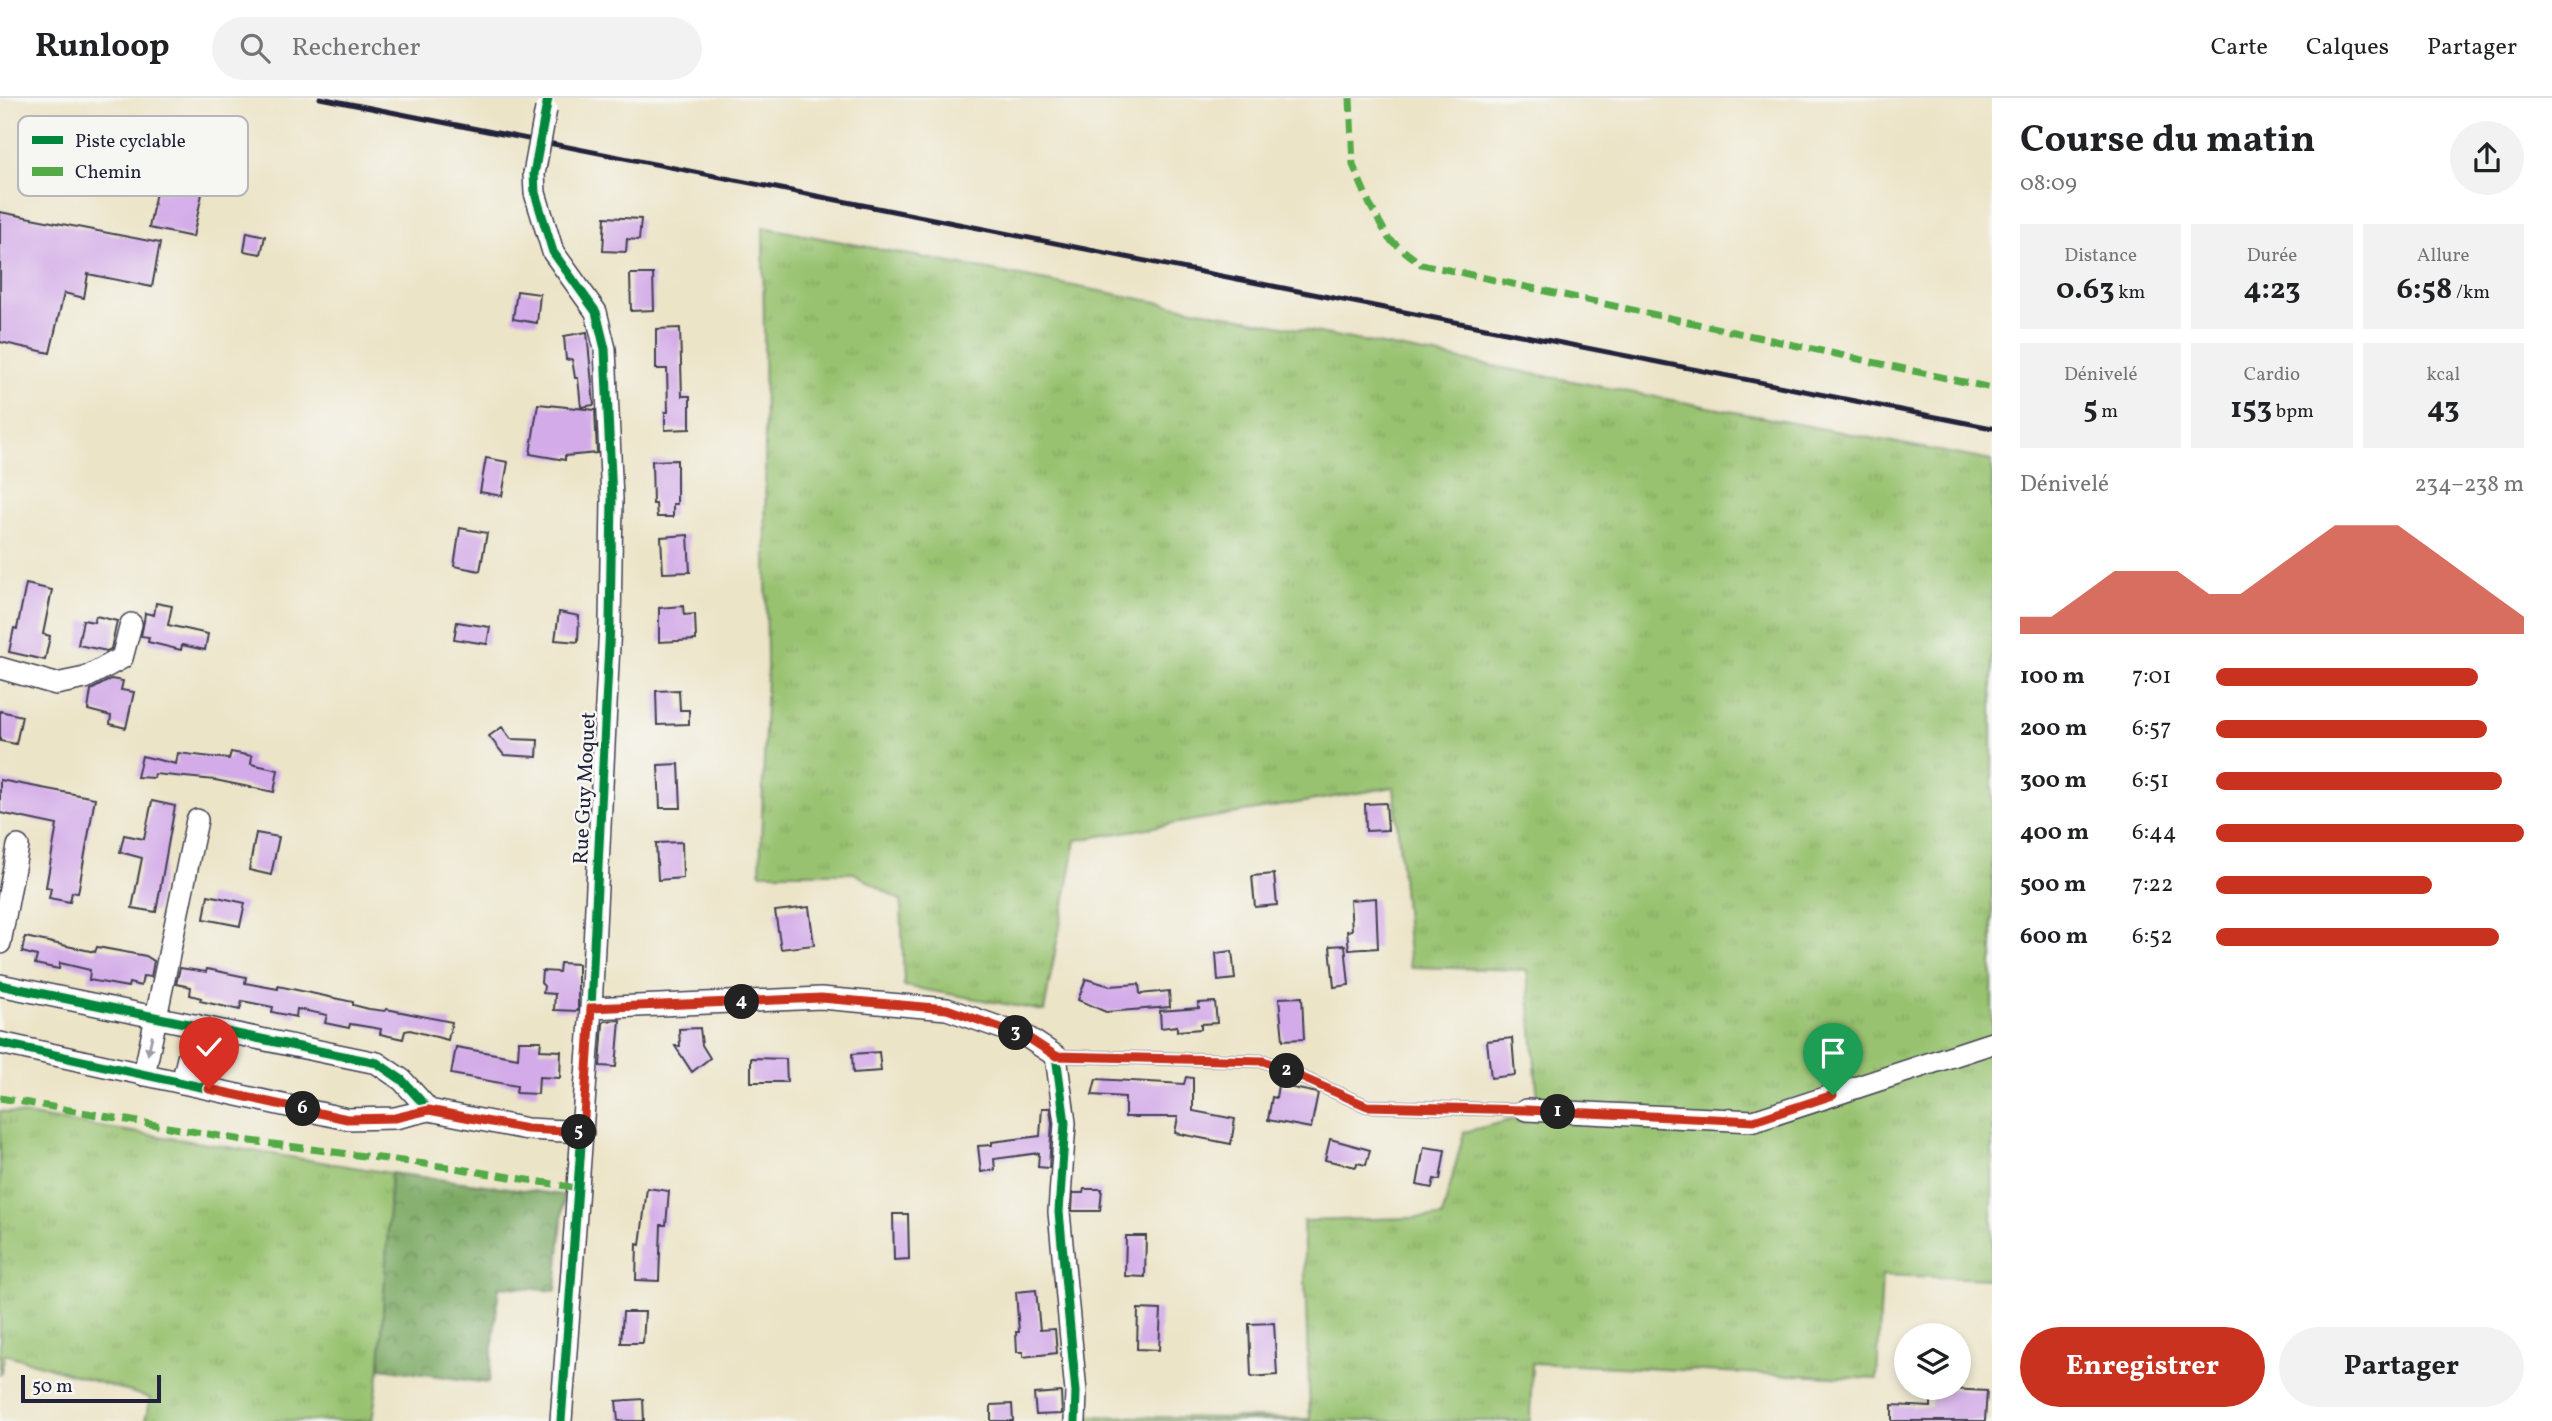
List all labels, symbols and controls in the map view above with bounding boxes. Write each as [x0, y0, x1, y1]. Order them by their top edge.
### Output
search box [212, 17, 702, 80]
text: Runloop [35, 25, 170, 71]
icon: search [236, 29, 274, 67]
text: Rechercher [292, 30, 420, 66]
text: Carte [2211, 31, 2268, 65]
text: Calques [2306, 31, 2389, 65]
text: Partager [2427, 31, 2517, 65]
text: Course du matin [2020, 115, 2316, 168]
legend [18, 116, 248, 196]
button: share [2450, 121, 2524, 195]
text: Piste cyclable [75, 129, 186, 155]
text: Chemin [75, 160, 142, 186]
text: 08:09 [2020, 168, 2077, 200]
text: Distance [2064, 243, 2137, 269]
text: Durée [2247, 243, 2297, 269]
text: Allure [2417, 243, 2470, 269]
text: 0.63 [2056, 269, 2114, 311]
text: 4:23 [2243, 269, 2301, 311]
text: 6:58 [2396, 269, 2452, 311]
text: km [2114, 280, 2145, 306]
text: /km [2452, 280, 2490, 306]
text: Dénivelé [2064, 362, 2137, 388]
text: Cardio [2244, 362, 2300, 388]
text: kcal [2426, 362, 2460, 388]
text: 5 [2083, 388, 2098, 430]
text: 153 [2230, 388, 2272, 430]
text: 43 [2427, 388, 2460, 430]
text: m [2098, 399, 2118, 425]
text: bpm [2272, 399, 2314, 425]
text: Dénivelé [2020, 469, 2109, 501]
text: 234–238 m [2415, 469, 2524, 501]
text: 100 m [2020, 661, 2085, 693]
text: 7:01 [2132, 661, 2171, 693]
street label: Rue Guy Moquet [567, 711, 604, 865]
text: 200 m [2020, 713, 2087, 745]
text: 6:57 [2132, 713, 2171, 745]
text: 300 m [2020, 765, 2087, 797]
text: 6:51 [2132, 765, 2169, 797]
text: 400 m [2020, 817, 2089, 849]
text: 6:44 [2132, 817, 2177, 849]
text: 500 m [2020, 869, 2086, 901]
text: 7:22 [2132, 869, 2173, 901]
text: 600 m [2020, 921, 2088, 953]
text: 6:52 [2132, 921, 2172, 953]
pin: 4 [724, 984, 760, 1020]
text: 4 [736, 988, 747, 1014]
pin: 3 [998, 1016, 1034, 1051]
pin [179, 1017, 239, 1089]
text: 3 [1011, 1019, 1020, 1045]
pin [1803, 1023, 1863, 1095]
icon: check [190, 1028, 228, 1066]
one-way arrow [145, 1034, 156, 1056]
icon: arrive [1814, 1034, 1852, 1072]
pin: 2 [1270, 1054, 1304, 1088]
text: 2 [1282, 1057, 1291, 1083]
pin: 6 [286, 1091, 320, 1126]
pin: 1 [1540, 1094, 1576, 1130]
text: 6 [297, 1095, 308, 1121]
text: 1 [1554, 1098, 1561, 1124]
pin: 5 [562, 1114, 596, 1150]
text: 5 [574, 1118, 583, 1144]
map controls [1894, 1323, 1971, 1400]
button: layers [1894, 1323, 1971, 1400]
button: Enregistrer [2020, 1327, 2265, 1407]
button: Partager [2279, 1327, 2524, 1407]
scale bar [21, 1372, 161, 1404]
text: 50 m [32, 1374, 73, 1400]

